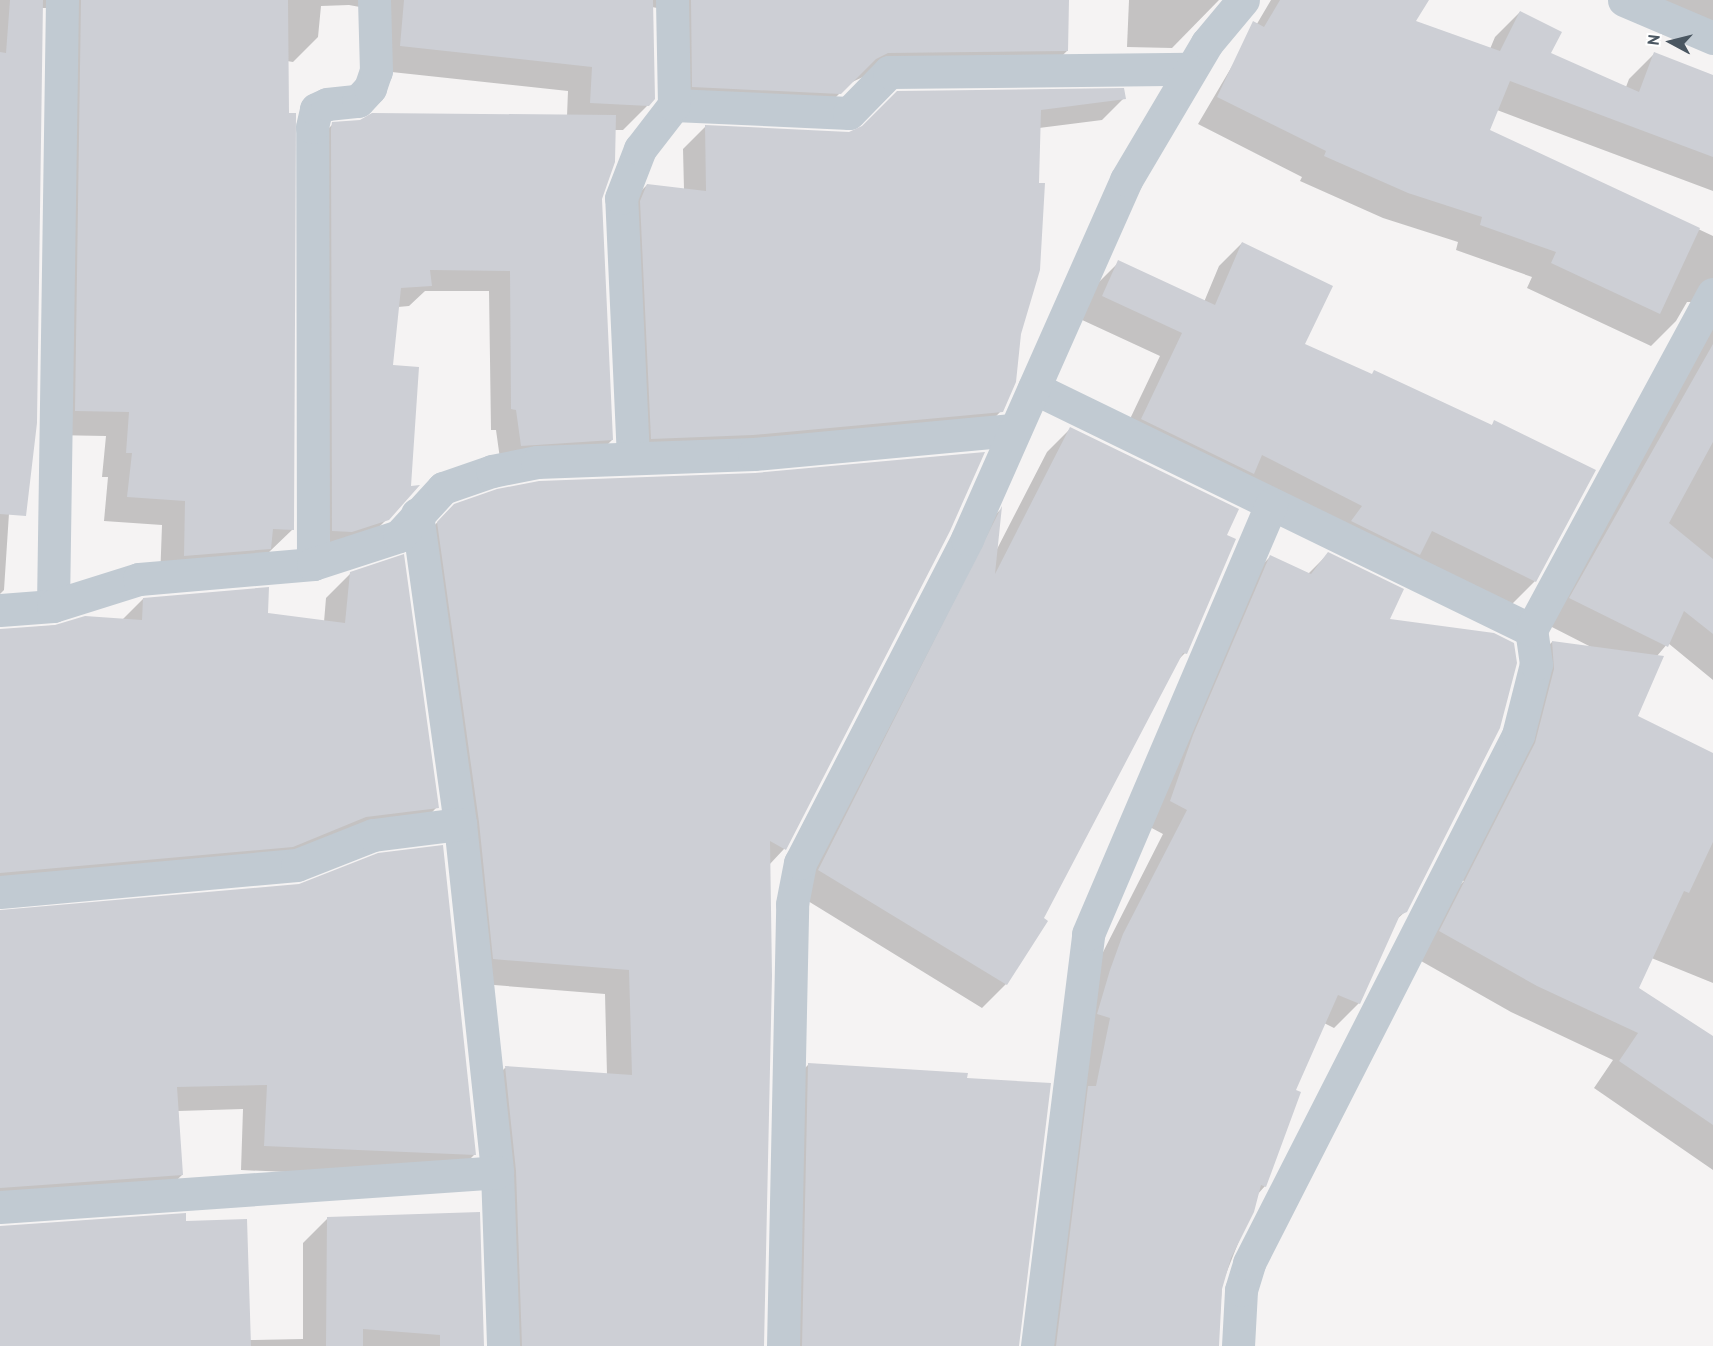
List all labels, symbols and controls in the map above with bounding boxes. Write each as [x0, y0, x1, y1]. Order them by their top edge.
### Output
north arrow [1641, 12, 1701, 72]
text: N [1643, 33, 1664, 46]

